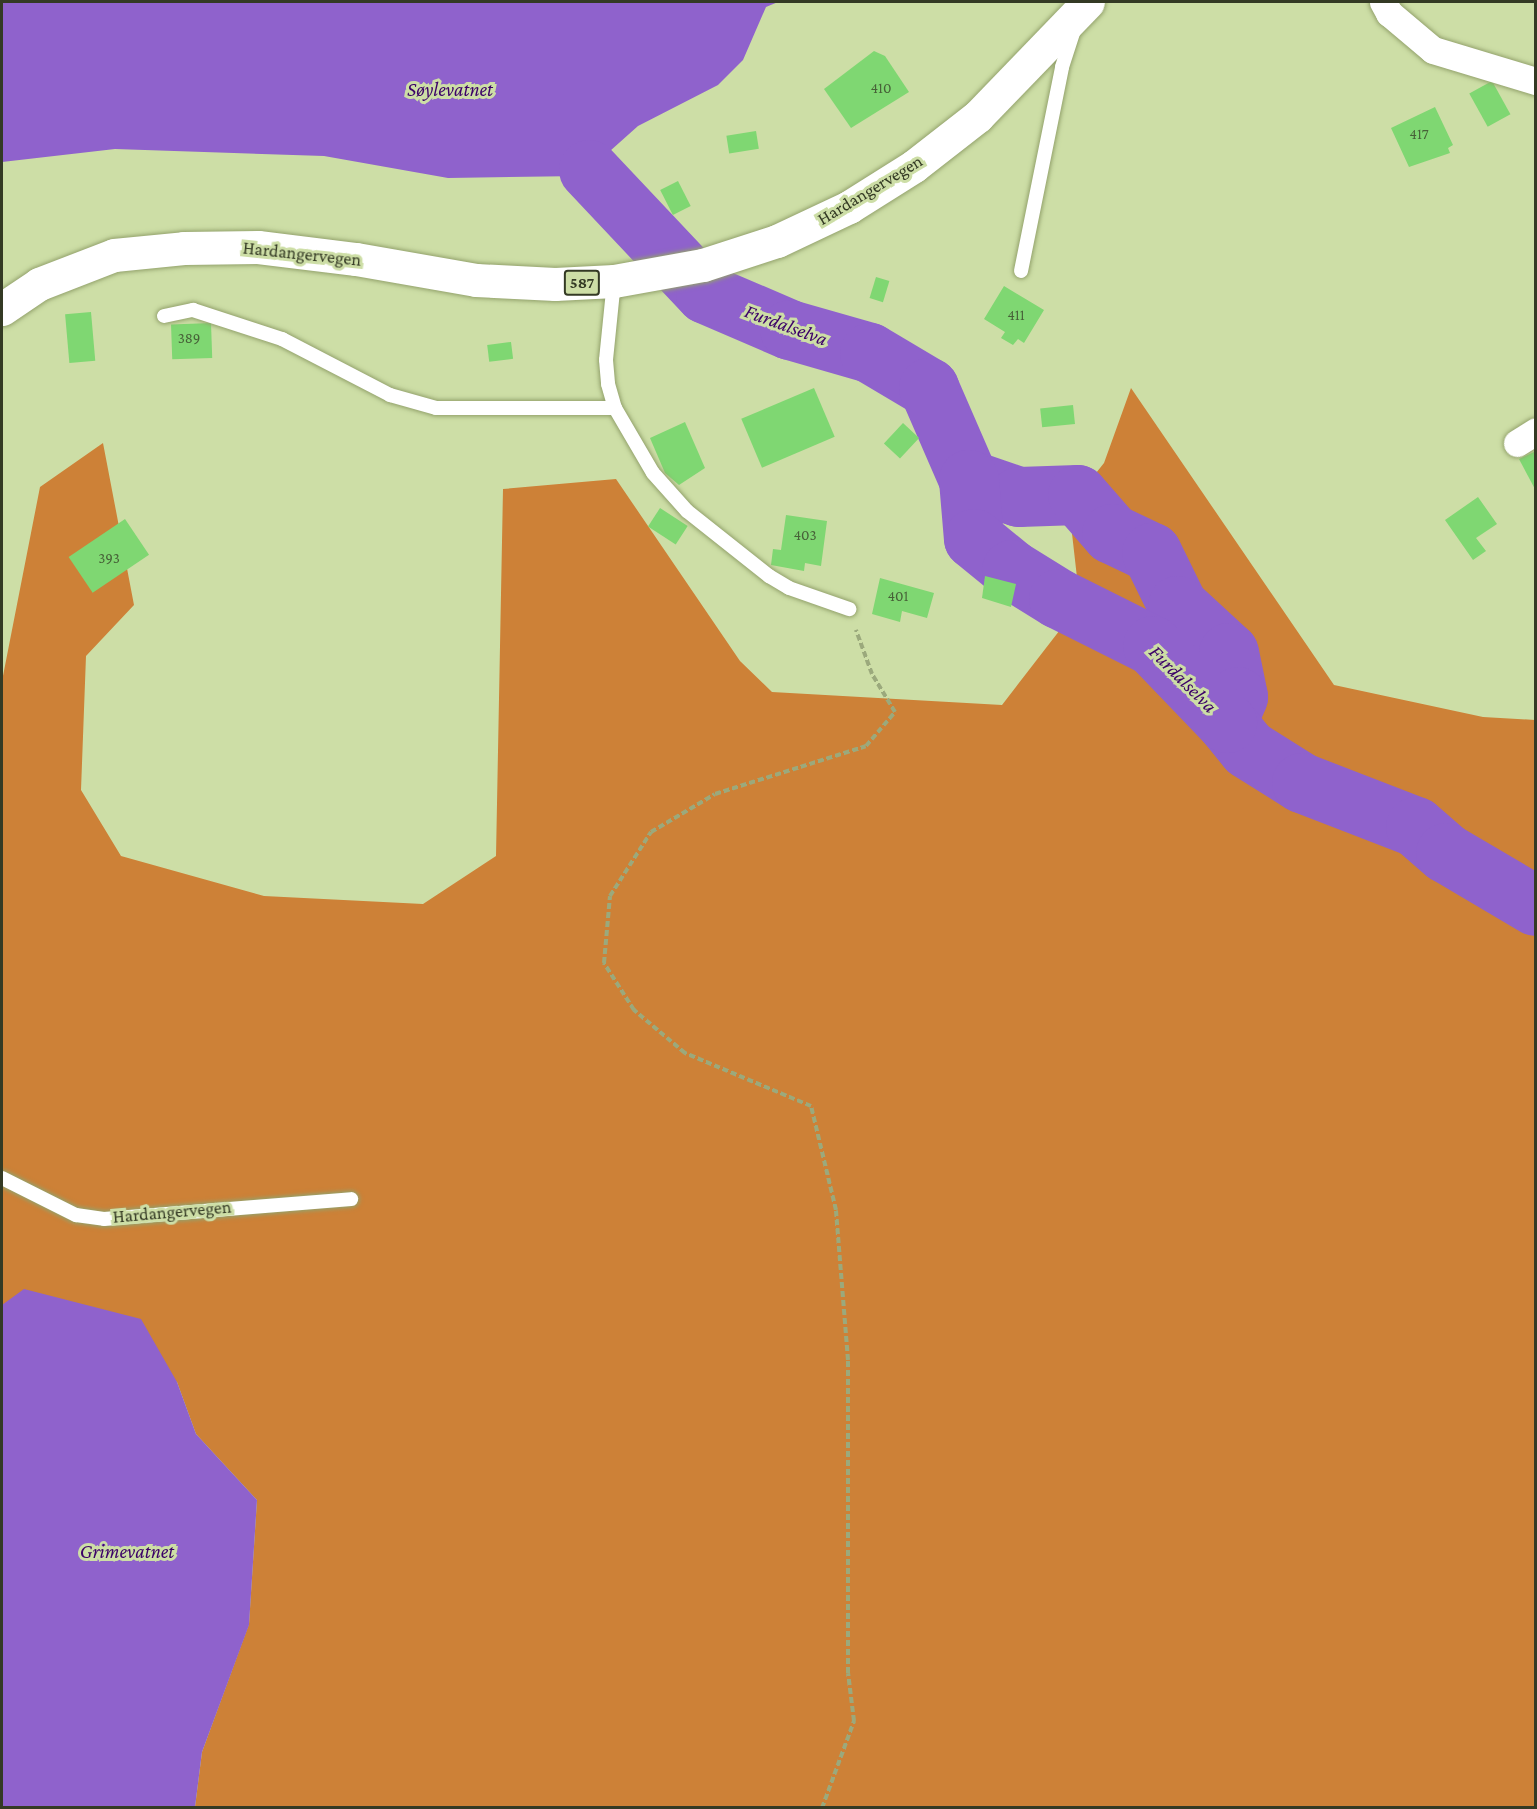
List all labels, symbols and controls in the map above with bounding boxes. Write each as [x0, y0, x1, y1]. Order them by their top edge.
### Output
water label: Søylevatnet [407, 77, 493, 101]
house number: 410 [870, 80, 892, 98]
house number: 417 [1409, 126, 1429, 144]
street label: Hardangervegen [814, 150, 926, 230]
street label: Hardangervegen [242, 237, 362, 271]
road number: 587 [562, 270, 602, 296]
water label: Furdalselva [741, 299, 831, 351]
house number: 411 [1007, 307, 1025, 325]
house number: 389 [178, 330, 200, 348]
house number: 403 [793, 527, 817, 545]
house number: 393 [98, 550, 120, 568]
house number: 401 [887, 588, 909, 606]
water label: Furdalselva [1144, 640, 1222, 718]
street label: Hardangervegen [112, 1196, 232, 1228]
water label: Grimevatnet [80, 1539, 174, 1563]

